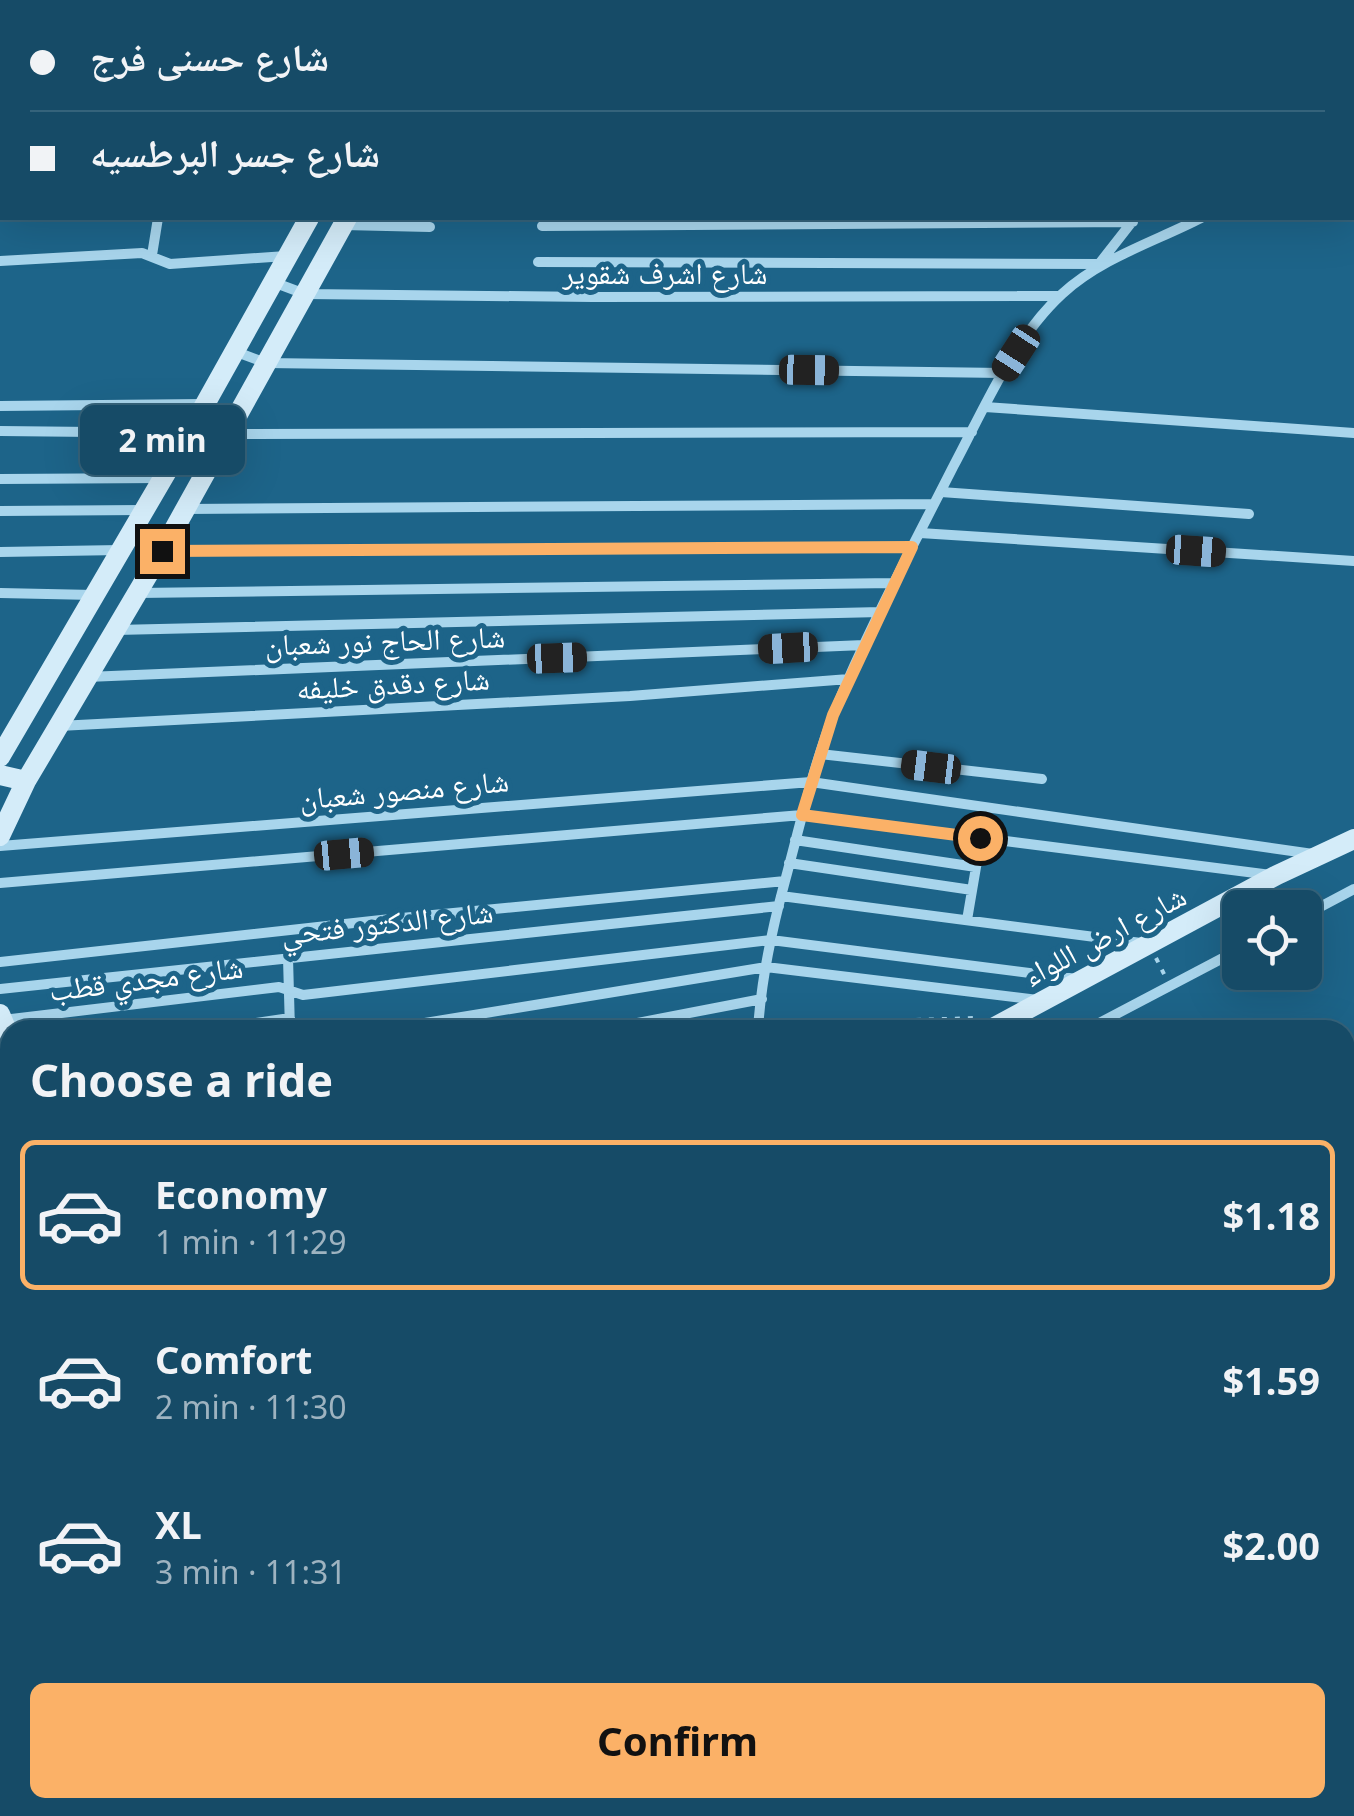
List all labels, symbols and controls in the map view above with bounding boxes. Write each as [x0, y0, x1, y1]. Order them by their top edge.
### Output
text: شارع حسنى فرج [90, 30, 329, 82]
text: شارع جسر البرطسيه [90, 126, 380, 178]
street label: شارع اشرف شقوير [562, 252, 767, 293]
car [987, 320, 1045, 386]
car [779, 354, 839, 386]
callout: 2 min [80, 406, 244, 476]
text: 2 min [118, 418, 207, 461]
route end [140, 529, 185, 574]
car [1165, 534, 1227, 568]
street label: شارع الحاج نور شعبان [264, 615, 506, 665]
car [757, 631, 819, 665]
car [526, 642, 588, 674]
street label: شارع دقدق خليفه [295, 657, 491, 709]
car [899, 748, 963, 786]
street label: شارع منصور شعبان [298, 759, 510, 819]
route start [958, 816, 1003, 861]
car [313, 836, 375, 872]
street label: شارع ارض اللواء [1015, 875, 1193, 995]
street label: شارع الدكتور فتحي [279, 890, 496, 958]
map controls [1222, 890, 1322, 990]
button: locate [1222, 890, 1322, 990]
street label: شارع مجدي قطب [47, 946, 246, 1015]
text: Choose a ride [30, 1049, 333, 1110]
text: Economy [155, 1168, 327, 1220]
icon: car [35, 1170, 125, 1260]
text: $1.18 [1222, 1189, 1320, 1241]
text: 1 min · 11:29 [155, 1220, 347, 1263]
text: Comfort [155, 1333, 312, 1385]
icon: car [35, 1335, 125, 1425]
text: $1.59 [1222, 1354, 1320, 1406]
text: 2 min · 11:30 [155, 1385, 347, 1428]
text: XL [155, 1498, 202, 1550]
icon: car [35, 1500, 125, 1590]
text: $2.00 [1222, 1519, 1320, 1571]
text: 3 min · 11:31 [155, 1550, 347, 1593]
button: Confirm [30, 1683, 1325, 1798]

